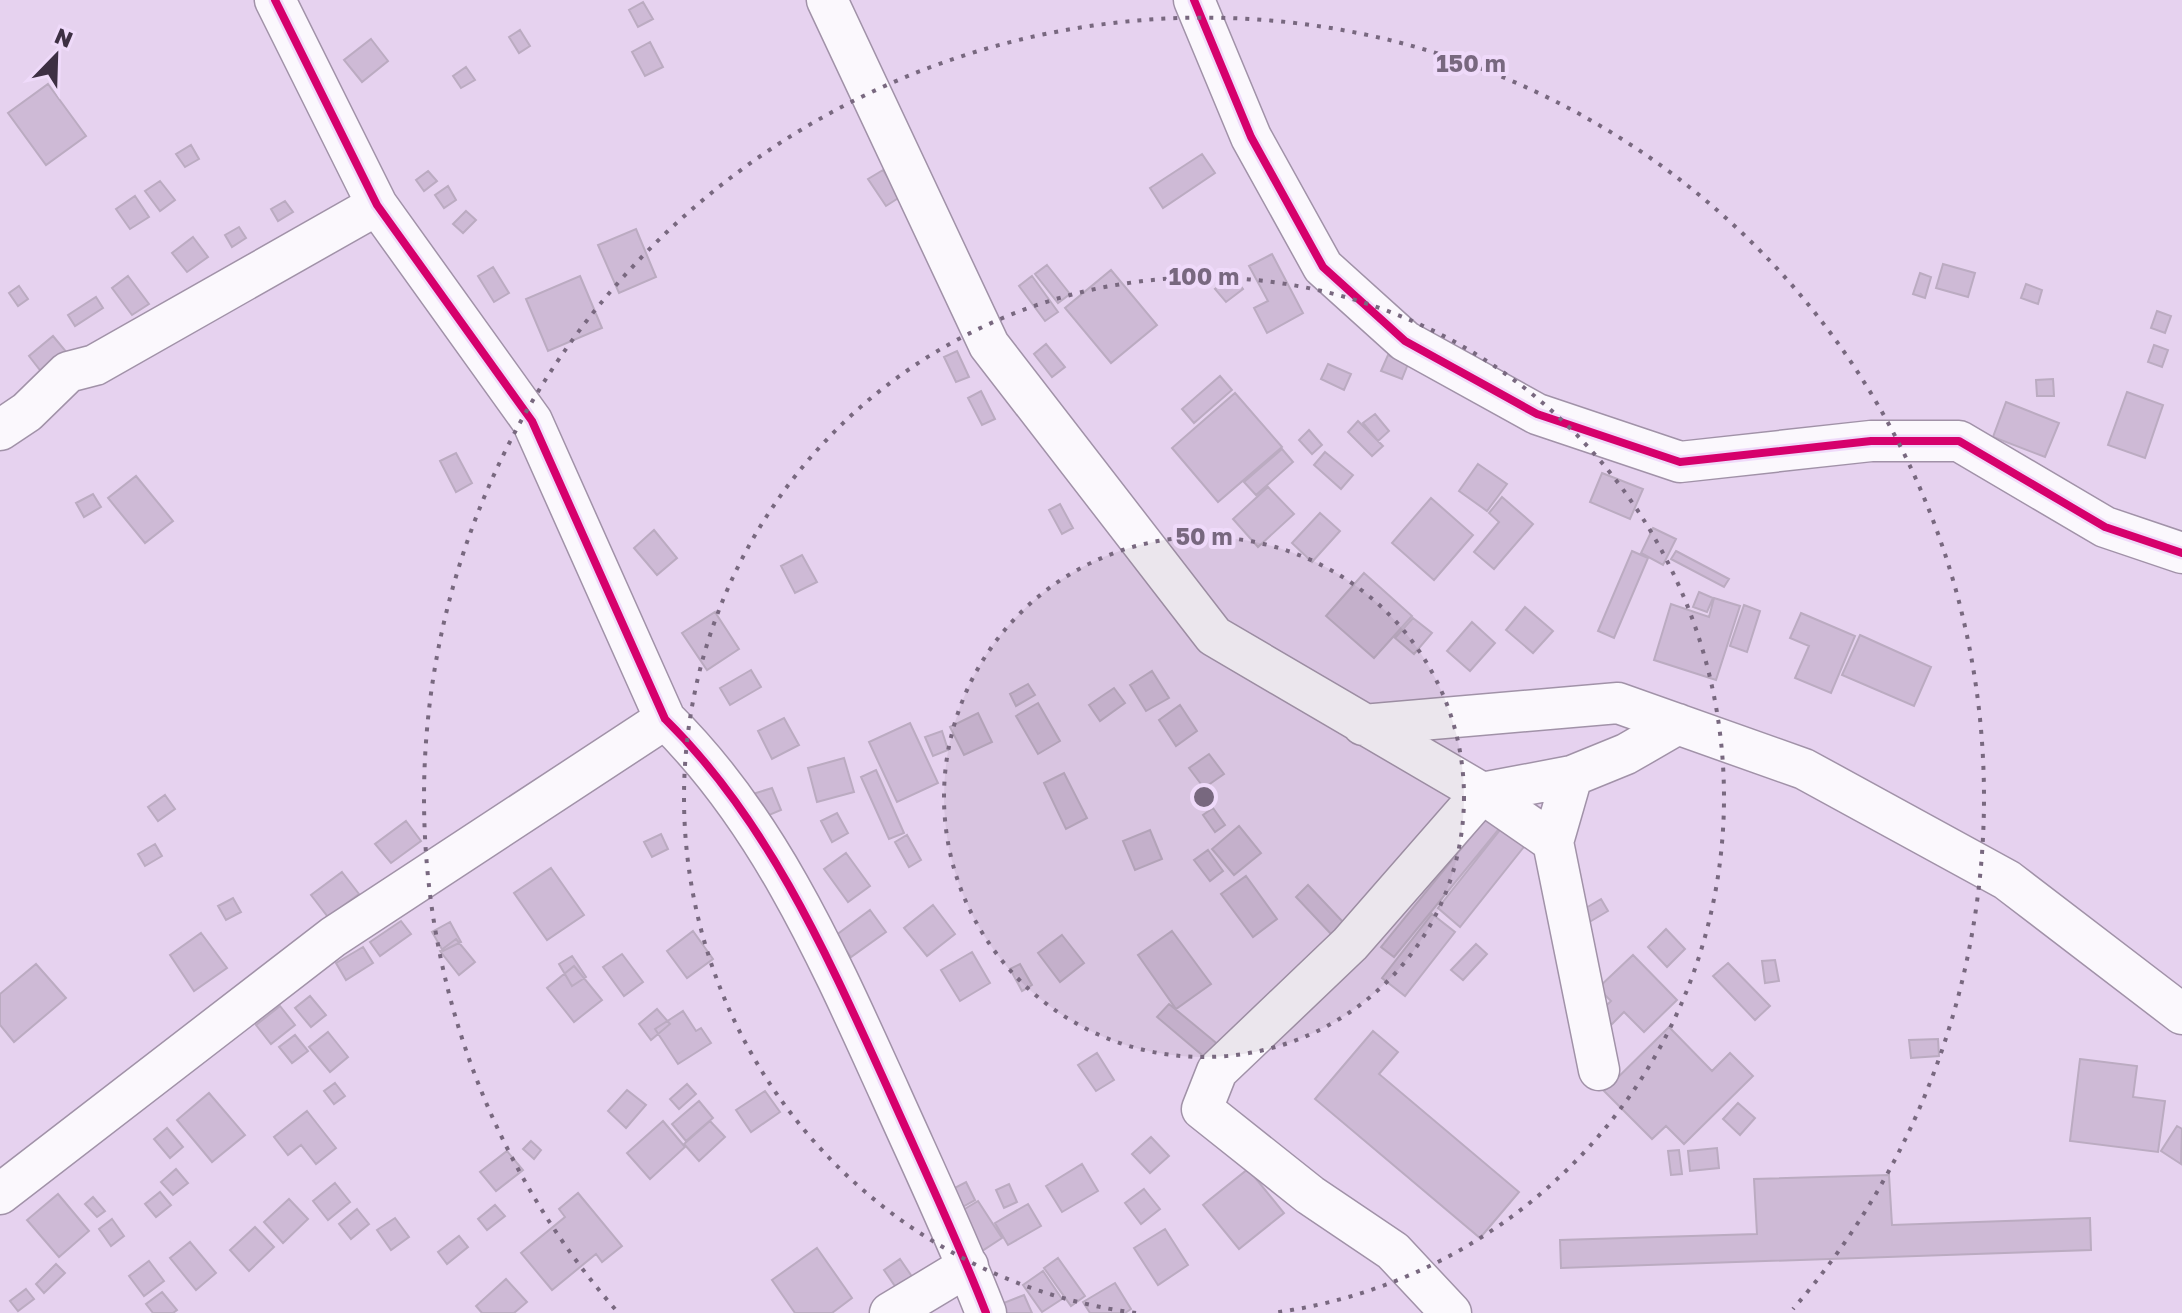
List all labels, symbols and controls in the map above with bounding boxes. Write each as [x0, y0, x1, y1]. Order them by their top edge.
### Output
north arrow [16, 16, 96, 96]
text: N [51, 21, 77, 53]
text: 150 m [1436, 48, 1506, 77]
text: 100 m [1169, 261, 1239, 290]
text: 50 m [1175, 521, 1233, 550]
centre of rings [1190, 783, 1218, 811]

